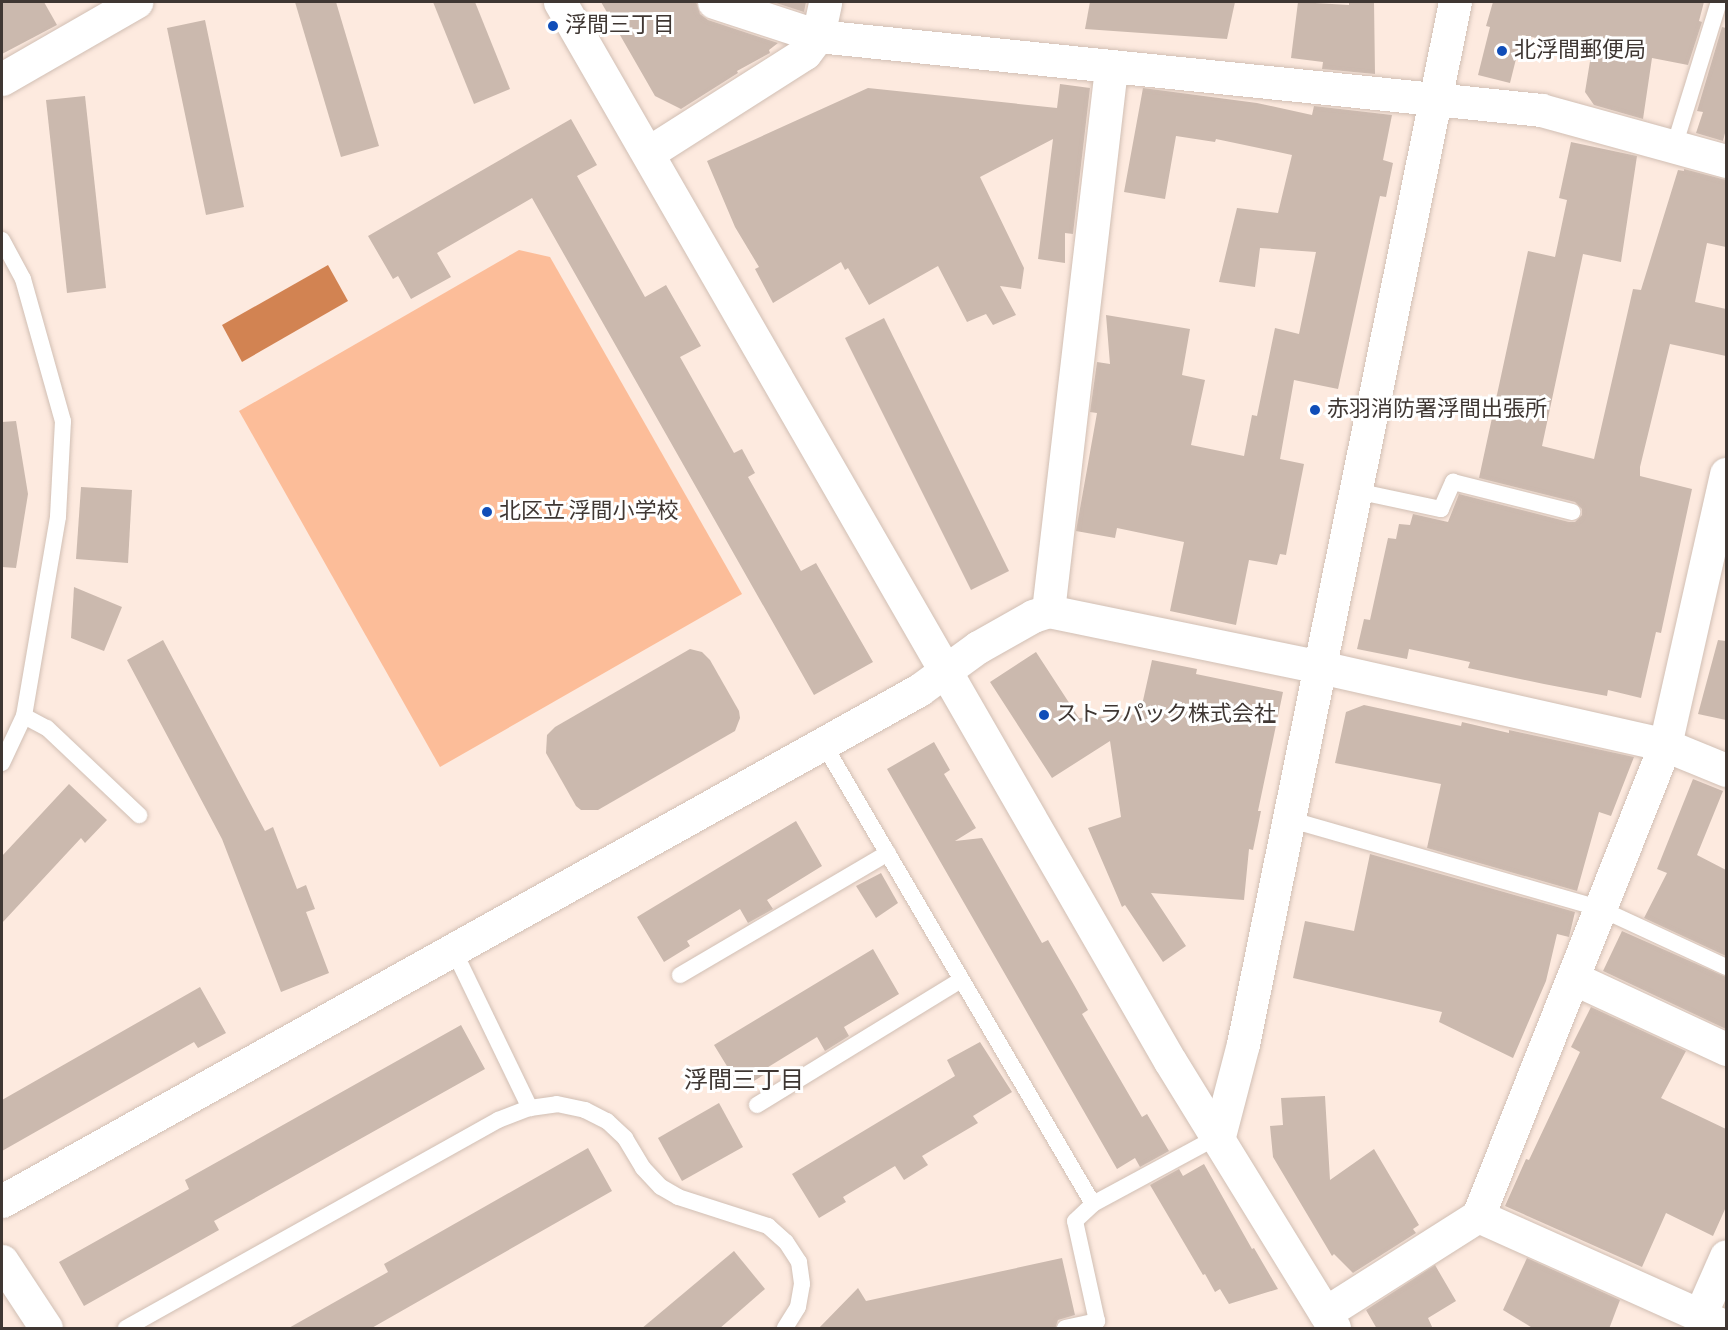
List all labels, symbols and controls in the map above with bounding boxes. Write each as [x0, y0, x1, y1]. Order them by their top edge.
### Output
place label: 浮間三丁目 [565, 13, 675, 39]
marker: 浮間三丁目 [546, 19, 560, 33]
place label: 北浮間郵便局 [1514, 38, 1646, 64]
marker: 北浮間郵便局 [1495, 44, 1509, 58]
place label: 赤羽消防署浮間出張所 [1327, 397, 1547, 423]
marker: 赤羽消防署浮間出張所 [1308, 403, 1322, 417]
place label: 北区立 浮間小学校 [499, 499, 678, 525]
marker: 北区立 浮間小学校 [480, 505, 494, 519]
place label: ストラパック株式会社 [1056, 702, 1276, 728]
marker: ストラパック株式会社 [1037, 708, 1051, 722]
district label: 浮間三丁目 [684, 1067, 804, 1095]

